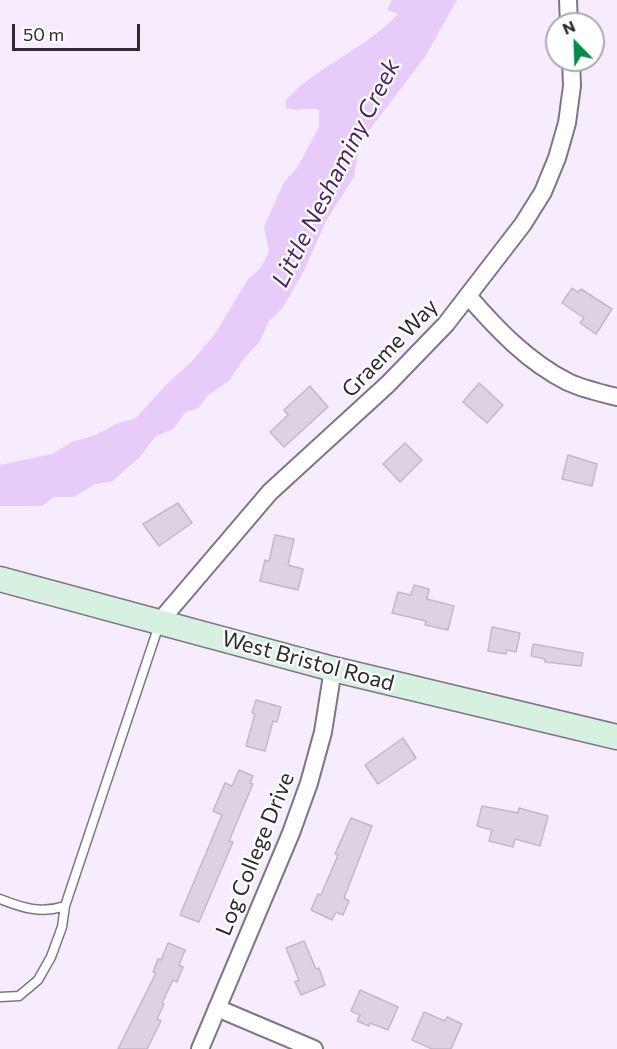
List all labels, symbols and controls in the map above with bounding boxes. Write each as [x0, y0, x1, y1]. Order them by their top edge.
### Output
scale bar [15, 12, 142, 50]
north arrow [545, 12, 605, 72]
text: N [559, 16, 578, 38]
text: 50 m [23, 23, 64, 45]
water label: Little Neshaminy Creek [266, 54, 406, 292]
street label: Graeme Way [336, 293, 444, 403]
street label: West Bristol Road [219, 625, 397, 697]
street label: Log College Drive [210, 769, 300, 939]

